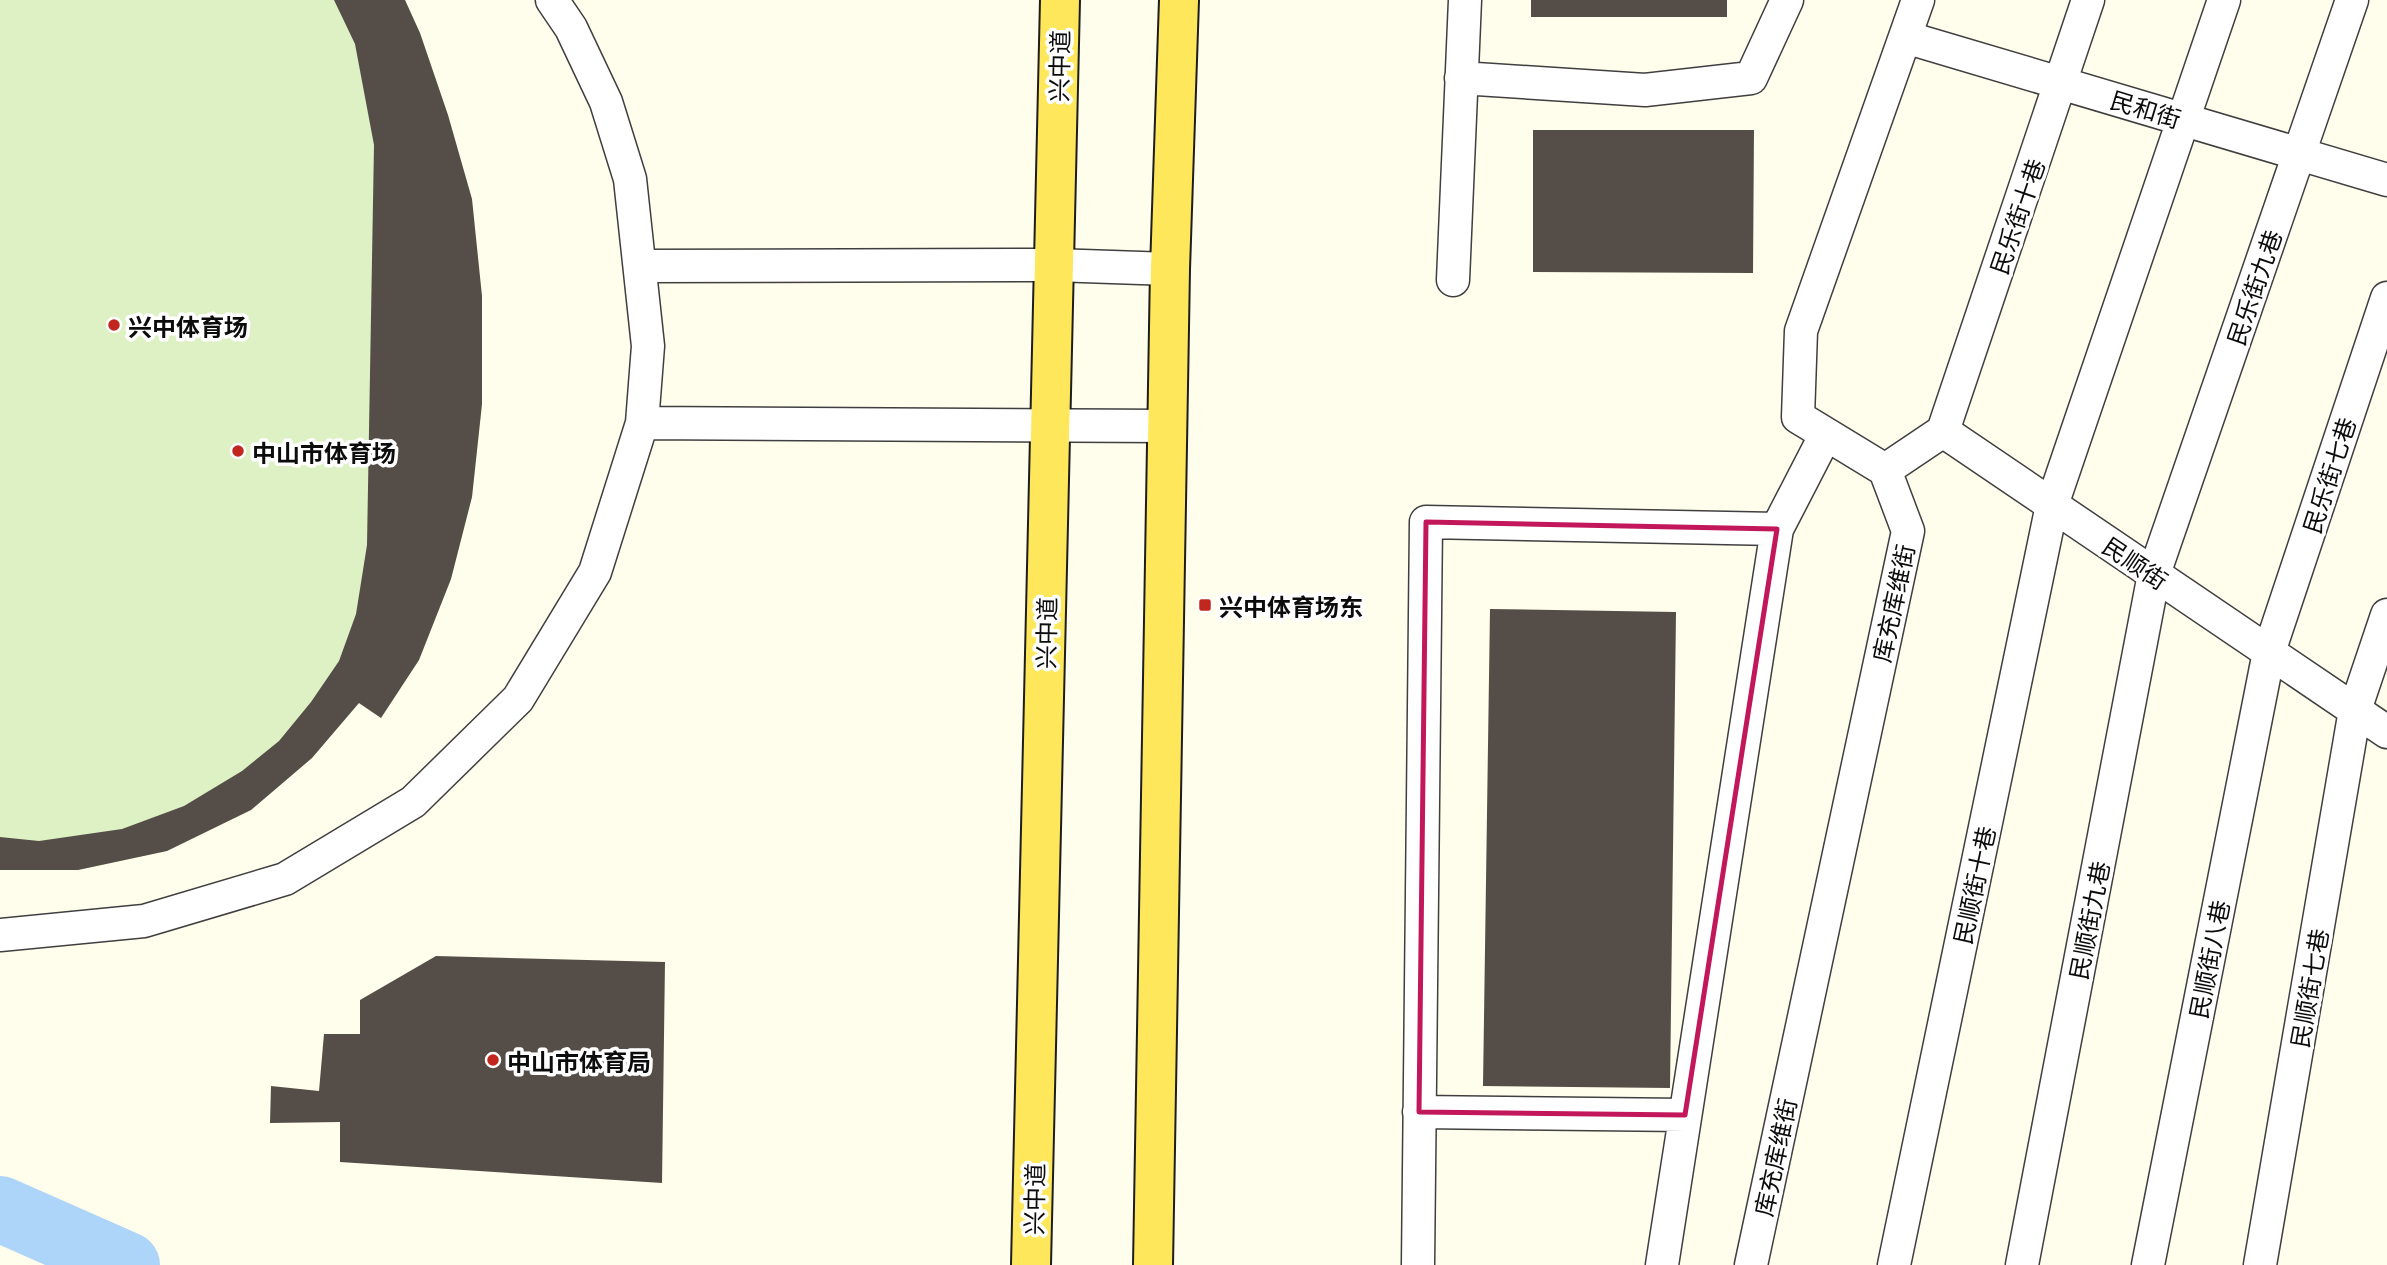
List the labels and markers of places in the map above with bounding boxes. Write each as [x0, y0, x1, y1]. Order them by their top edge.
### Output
place label: 兴中体育场 [128, 308, 248, 343]
marker: 兴中体育场 [106, 317, 122, 333]
place label: 中山市体育场 [252, 434, 396, 469]
marker: 中山市体育场 [230, 443, 246, 459]
place label: 兴中体育场东 [1219, 588, 1363, 623]
marker: 兴中体育场东 [1197, 597, 1213, 613]
place label: 中山市体育局 [507, 1043, 651, 1078]
marker: 中山市体育局 [485, 1052, 501, 1068]

